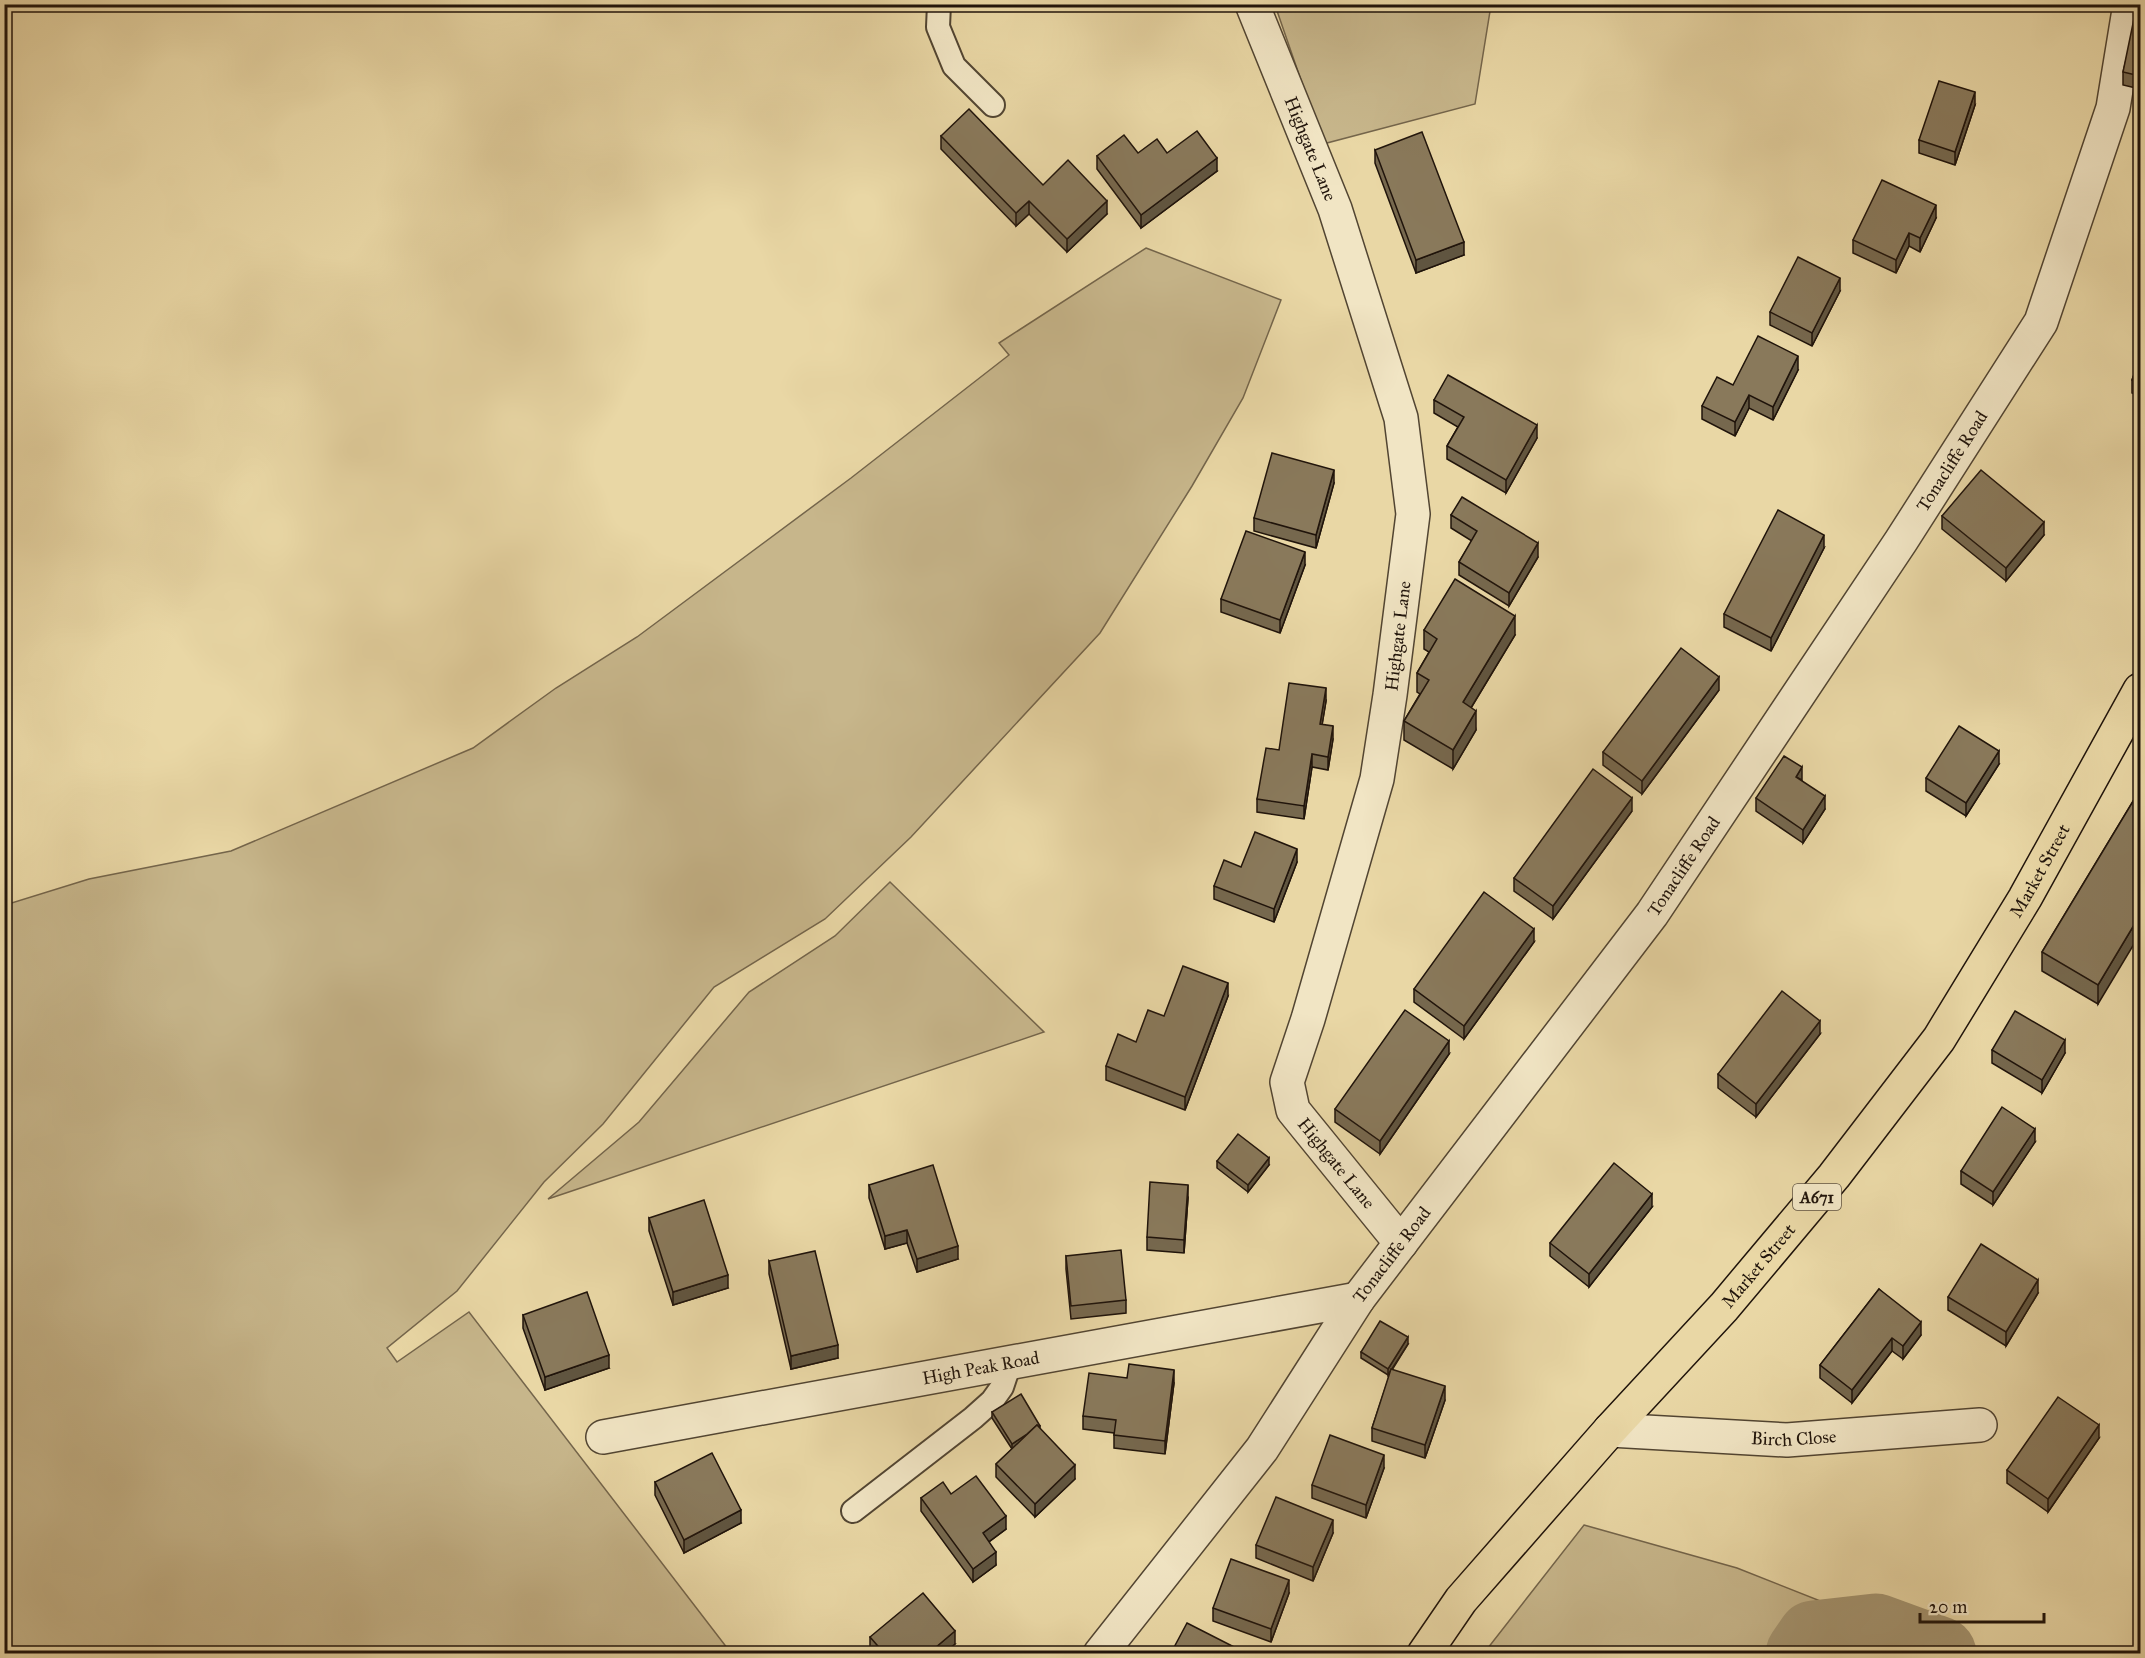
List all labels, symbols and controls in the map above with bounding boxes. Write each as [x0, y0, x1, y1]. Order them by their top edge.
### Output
street label: Highgate Lane [1280, 93, 1342, 204]
street label: Tonacliffe Road [1912, 407, 1992, 516]
street label: Highgate Lane [1380, 580, 1417, 692]
street label: Tonacliffe Road [1643, 812, 1725, 921]
street label: Market Street [2005, 820, 2075, 921]
street label: Highgate Lane [1293, 1113, 1380, 1213]
road number: A671 [1793, 1184, 1841, 1210]
street label: Tonacliffe Road [1348, 1202, 1436, 1307]
street label: Market Street [1717, 1219, 1801, 1313]
street label: High Peak Road [920, 1346, 1041, 1389]
street label: Birch Close [1750, 1425, 1837, 1451]
scale bar [1920, 1586, 2044, 1624]
text: 20 m [1929, 1596, 1967, 1618]

